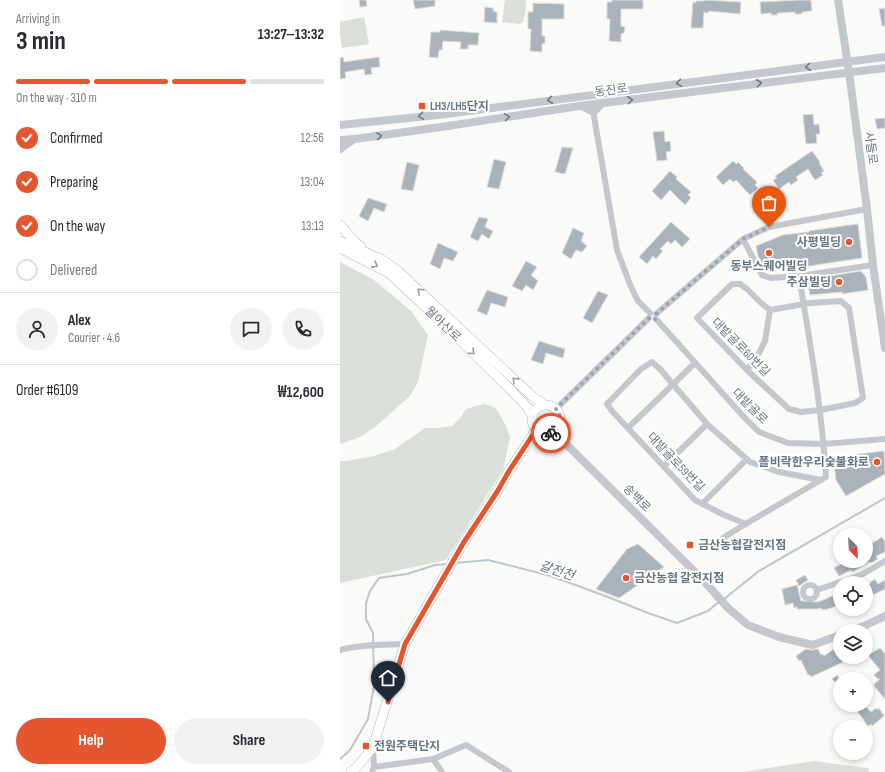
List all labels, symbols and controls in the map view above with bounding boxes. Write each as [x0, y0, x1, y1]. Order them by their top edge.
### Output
text: Arriving in [16, 11, 60, 27]
text: 13:27–13:32 [258, 25, 324, 44]
text: 3 min [16, 26, 66, 57]
one-way arrow [805, 62, 811, 71]
one-way arrow [676, 78, 682, 87]
one-way arrow [756, 79, 762, 88]
street label: 동진로 [594, 81, 628, 100]
text: On the way · 310 m [16, 90, 97, 106]
one-way arrow [547, 95, 553, 104]
one-way arrow [627, 96, 633, 105]
place label: LH3/LH5단지 [430, 99, 489, 114]
marker: LH3/LH5단지 [417, 101, 427, 111]
one-way arrow [418, 112, 424, 121]
one-way arrow [504, 113, 510, 122]
icon: check [16, 127, 38, 149]
text: Confirmed [50, 129, 103, 148]
text: 12:56 [301, 130, 324, 146]
street label: 사들로 [861, 131, 880, 166]
one-way arrow [376, 132, 382, 141]
icon: check [16, 171, 38, 193]
text: Preparing [50, 173, 98, 192]
text: 13:04 [300, 174, 324, 190]
pin [752, 186, 786, 227]
icon: bag [758, 192, 780, 214]
icon: check [16, 215, 38, 237]
text: On the way [50, 217, 105, 236]
text: 13:13 [302, 218, 324, 234]
place label: 사평빌딩 [797, 235, 841, 250]
marker: 사평빌딩 [844, 237, 854, 247]
marker: 동부스퀘어빌딩 [764, 248, 774, 258]
place label: 동부스퀘어빌딩 [730, 259, 808, 274]
text: Delivered [50, 261, 97, 280]
one-way arrow [371, 261, 378, 268]
place label: 주삼빌딩 [787, 275, 831, 290]
marker: 주삼빌딩 [834, 277, 844, 287]
one-way arrow [418, 289, 425, 296]
street label: 월아산로 [422, 304, 464, 345]
button: person [16, 308, 58, 350]
button: chat [230, 308, 272, 350]
button: phone [282, 308, 324, 350]
text: Alex [68, 311, 91, 330]
street label: 대밭골로60번길 [708, 315, 773, 380]
text: Courier · 4.6 [68, 330, 120, 346]
one-way arrow [467, 347, 475, 354]
one-way arrow [512, 377, 520, 385]
text: Order #6109 [16, 381, 78, 400]
text: ₩12,600 [278, 383, 324, 402]
street label: 대밭골로 [729, 385, 771, 427]
courier [531, 413, 571, 453]
icon: bike [540, 422, 562, 444]
street label: 대밭골로59번길 [644, 430, 708, 495]
place label: 폴비락한우리숯불화로 [759, 455, 869, 470]
marker: 폴비락한우리숯불화로 [872, 457, 882, 467]
street label: 송백로 [620, 481, 654, 515]
north arrow [833, 528, 873, 568]
map controls [833, 528, 873, 760]
place label: 금산농협갈전지점 [698, 538, 786, 553]
marker: 금산농협갈전지점 [685, 540, 695, 550]
water label: 갈전천 [537, 558, 577, 584]
place label: 금산농협 갈전지점 [634, 571, 724, 586]
marker: 금산농협 갈전지점 [621, 573, 631, 583]
button: locate [833, 576, 873, 616]
button: layers [833, 624, 873, 664]
pin [371, 661, 405, 702]
icon: home [377, 667, 399, 689]
button: + [833, 672, 873, 712]
button: Help [16, 718, 166, 764]
button: Share [174, 718, 324, 764]
button: − [833, 720, 873, 760]
place label: 전원주택단지 [374, 739, 440, 754]
marker: 전원주택단지 [361, 741, 371, 751]

